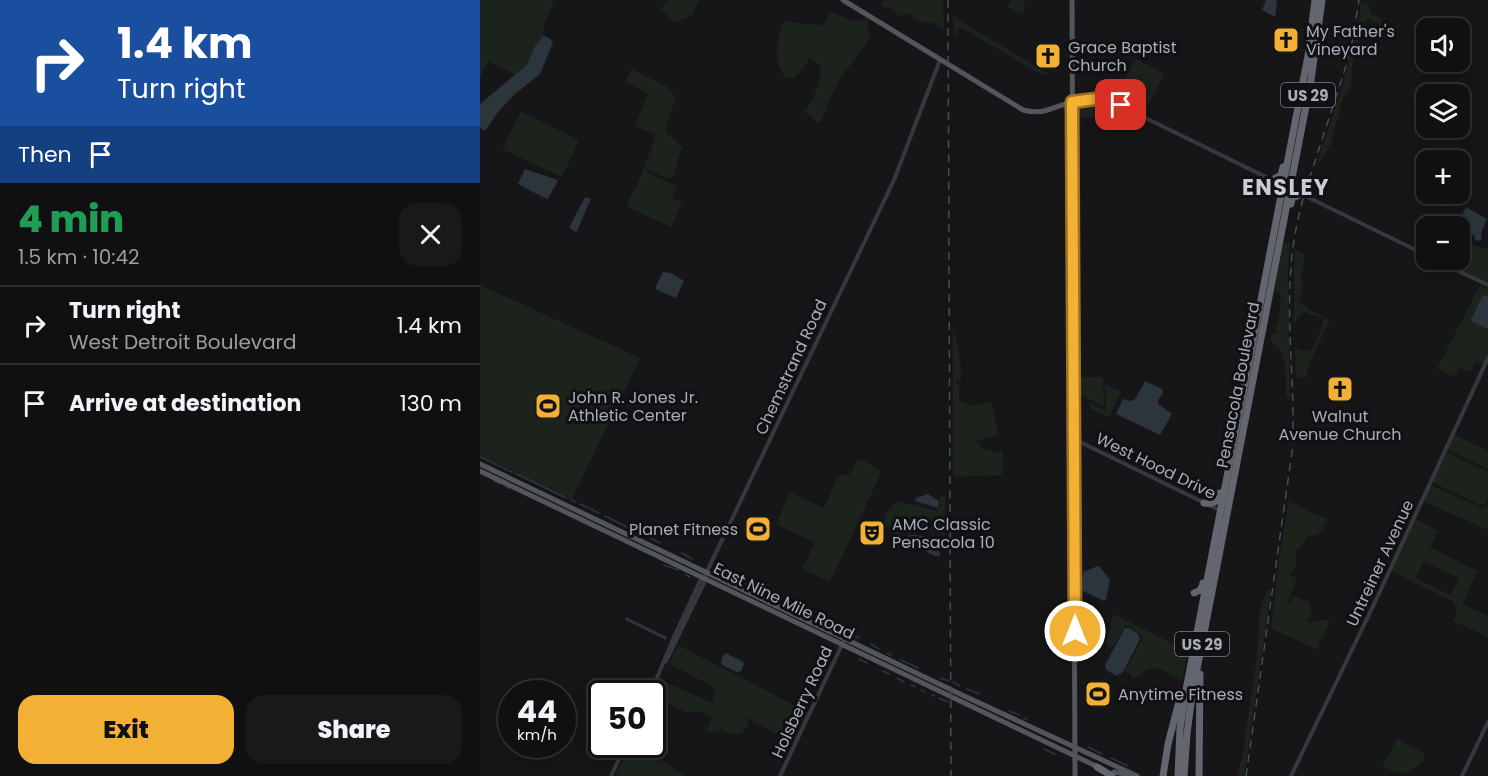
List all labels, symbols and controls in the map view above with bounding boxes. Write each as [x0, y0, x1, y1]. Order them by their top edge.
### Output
text: 1.4 km [117, 14, 252, 73]
map controls [1416, 18, 1470, 270]
button: sound [1416, 18, 1470, 72]
place label: My Father's Vineyard [1306, 20, 1395, 61]
icon: right [18, 24, 96, 102]
church icon: My Father's Vineyard [1271, 25, 1301, 55]
place label: Grace Baptist Church [1068, 36, 1177, 77]
church icon: Grace Baptist Church [1033, 41, 1063, 71]
text: Turn right [117, 70, 246, 107]
pin [1095, 79, 1146, 130]
road number: US 29 [1281, 83, 1335, 107]
button: layers [1416, 84, 1470, 138]
icon: arrive [1104, 88, 1137, 121]
icon: arrive [84, 138, 117, 171]
text: Then [18, 139, 72, 170]
button: + [1416, 150, 1470, 204]
district label: ENSLEY [1242, 172, 1330, 203]
text: 4 min [18, 194, 124, 245]
button: close [399, 203, 462, 266]
button: − [1416, 216, 1470, 270]
text: 1.5 km · 10:42 [18, 243, 140, 271]
text: Turn right [69, 295, 180, 326]
street label: Chemstrand Road [750, 296, 832, 438]
street label: Pensacola Boulevard [1211, 300, 1265, 470]
icon: right [18, 309, 51, 342]
text: 1.4 km [397, 310, 462, 341]
text: West Detroit Boulevard [69, 328, 297, 356]
church icon: Walnut Avenue Church [1325, 374, 1355, 404]
place label: John R. Jones Jr. Athletic Center [568, 386, 698, 427]
icon: arrive [18, 387, 51, 420]
text: Arrive at destination [69, 388, 301, 419]
text: 130 m [400, 388, 462, 419]
sports icon: John R. Jones Jr. Athletic Center [533, 391, 563, 421]
place label: Walnut Avenue Church [1278, 405, 1402, 446]
street label: West Hood Drive [1092, 427, 1220, 505]
street label: Untreiner Avenue [1341, 496, 1419, 630]
place label: AMC Classic Pensacola 10 [892, 513, 995, 554]
sports icon: Planet Fitness [743, 514, 773, 544]
place label: Planet Fitness [629, 518, 738, 541]
theatre icon: AMC Classic Pensacola 10 [857, 518, 887, 548]
street label: East Nine Mile Road [710, 557, 858, 645]
position arrow [1043, 599, 1107, 663]
road number: US 29 [1175, 632, 1229, 656]
street label: Holsberry Road [766, 642, 838, 762]
sports icon: Anytime Fitness [1083, 679, 1113, 709]
speed limit sign: 50 [588, 680, 666, 758]
place label: Anytime Fitness [1118, 683, 1243, 706]
text: 44 [517, 690, 557, 733]
button: Exit [18, 695, 234, 764]
button: Share [246, 695, 462, 764]
text: km/h [517, 724, 557, 745]

